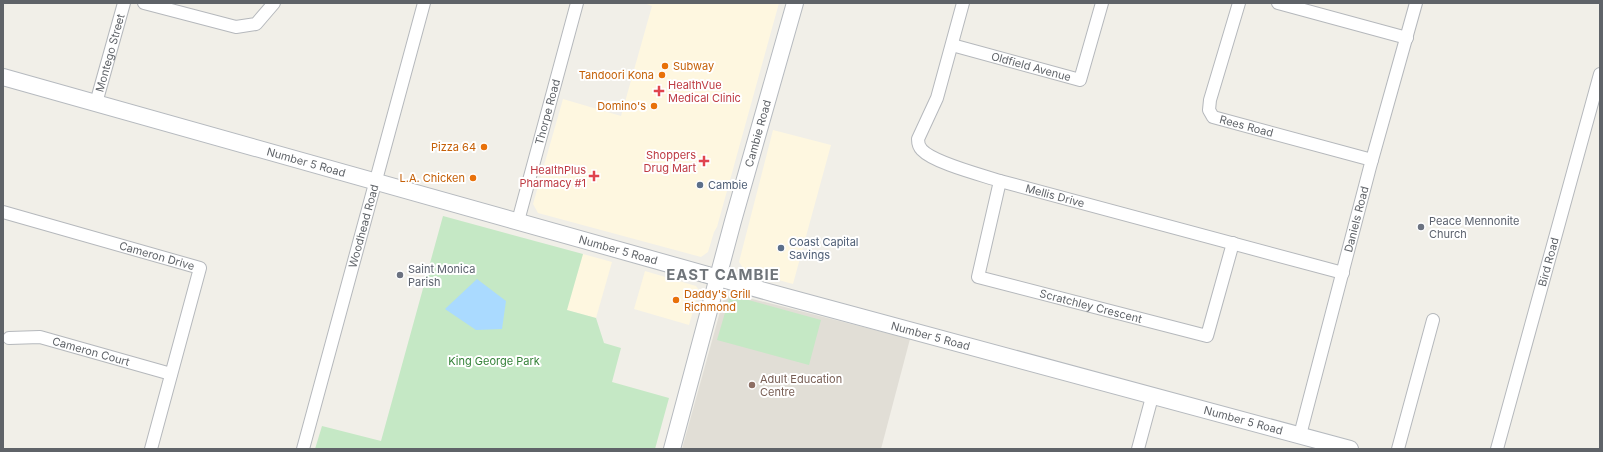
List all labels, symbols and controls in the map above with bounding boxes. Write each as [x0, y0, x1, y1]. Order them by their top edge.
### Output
street label: Montego Street [92, 12, 128, 94]
street label: Oldfield Avenue [990, 49, 1073, 84]
place label: Subway [673, 59, 714, 73]
marker: Subway [660, 61, 670, 71]
place label: Tandoori Kona [579, 68, 654, 82]
marker: Tandoori Kona [657, 70, 667, 80]
street label: Thorpe Road [532, 78, 563, 146]
place label: HealthVue Medical Clinic [668, 78, 741, 105]
marker: HealthVue Medical Clinic [653, 85, 665, 97]
street label: Cambie Road [742, 98, 774, 169]
place label: Domino's [597, 99, 646, 113]
marker: Domino's [649, 101, 659, 111]
street label: Rees Road [1218, 112, 1275, 140]
place label: Pizza 64 [431, 140, 476, 154]
marker: Pizza 64 [479, 142, 489, 152]
street label: Number 5 Road [265, 144, 347, 180]
place label: Shoppers Drug Mart [644, 148, 696, 175]
marker: Shoppers Drug Mart [699, 156, 709, 166]
place label: HealthPlus Pharmacy #1 [519, 163, 586, 190]
place label: L.A. Chicken [400, 171, 465, 185]
marker: HealthPlus Pharmacy #1 [589, 171, 599, 181]
marker: L.A. Chicken [468, 173, 478, 183]
place label: Cambie [708, 178, 748, 192]
marker: Cambie [695, 180, 705, 190]
street label: Mellis Drive [1024, 181, 1086, 210]
street label: Woodhead Road [345, 183, 381, 269]
street label: Daniels Road [1341, 185, 1372, 254]
place label: Peace Mennonite Church [1429, 214, 1519, 241]
marker: Peace Mennonite Church [1416, 222, 1426, 232]
street label: Number 5 Road [577, 232, 659, 268]
place label: Coast Capital Savings [789, 235, 859, 262]
street label: Bird Road [1535, 236, 1562, 288]
street label: Cameron Drive [118, 238, 196, 273]
marker: Coast Capital Savings [776, 243, 786, 253]
place label: Saint Monica Parish [408, 262, 475, 289]
district label: EAST CAMBIE [666, 265, 780, 284]
marker: Saint Monica Parish [395, 270, 405, 280]
street label: Scratchley Crescent [1038, 286, 1144, 326]
place label: Daddy's Grill Richmond [684, 287, 751, 314]
marker: Daddy's Grill Richmond [671, 295, 681, 305]
street label: Number 5 Road [890, 319, 972, 353]
street label: Cameron Court [51, 334, 132, 369]
park label: King George Park [448, 354, 540, 368]
place label: Adult Education Centre [760, 372, 842, 399]
marker: Adult Education Centre [747, 380, 757, 390]
street label: Number 5 Road [1202, 403, 1284, 438]

